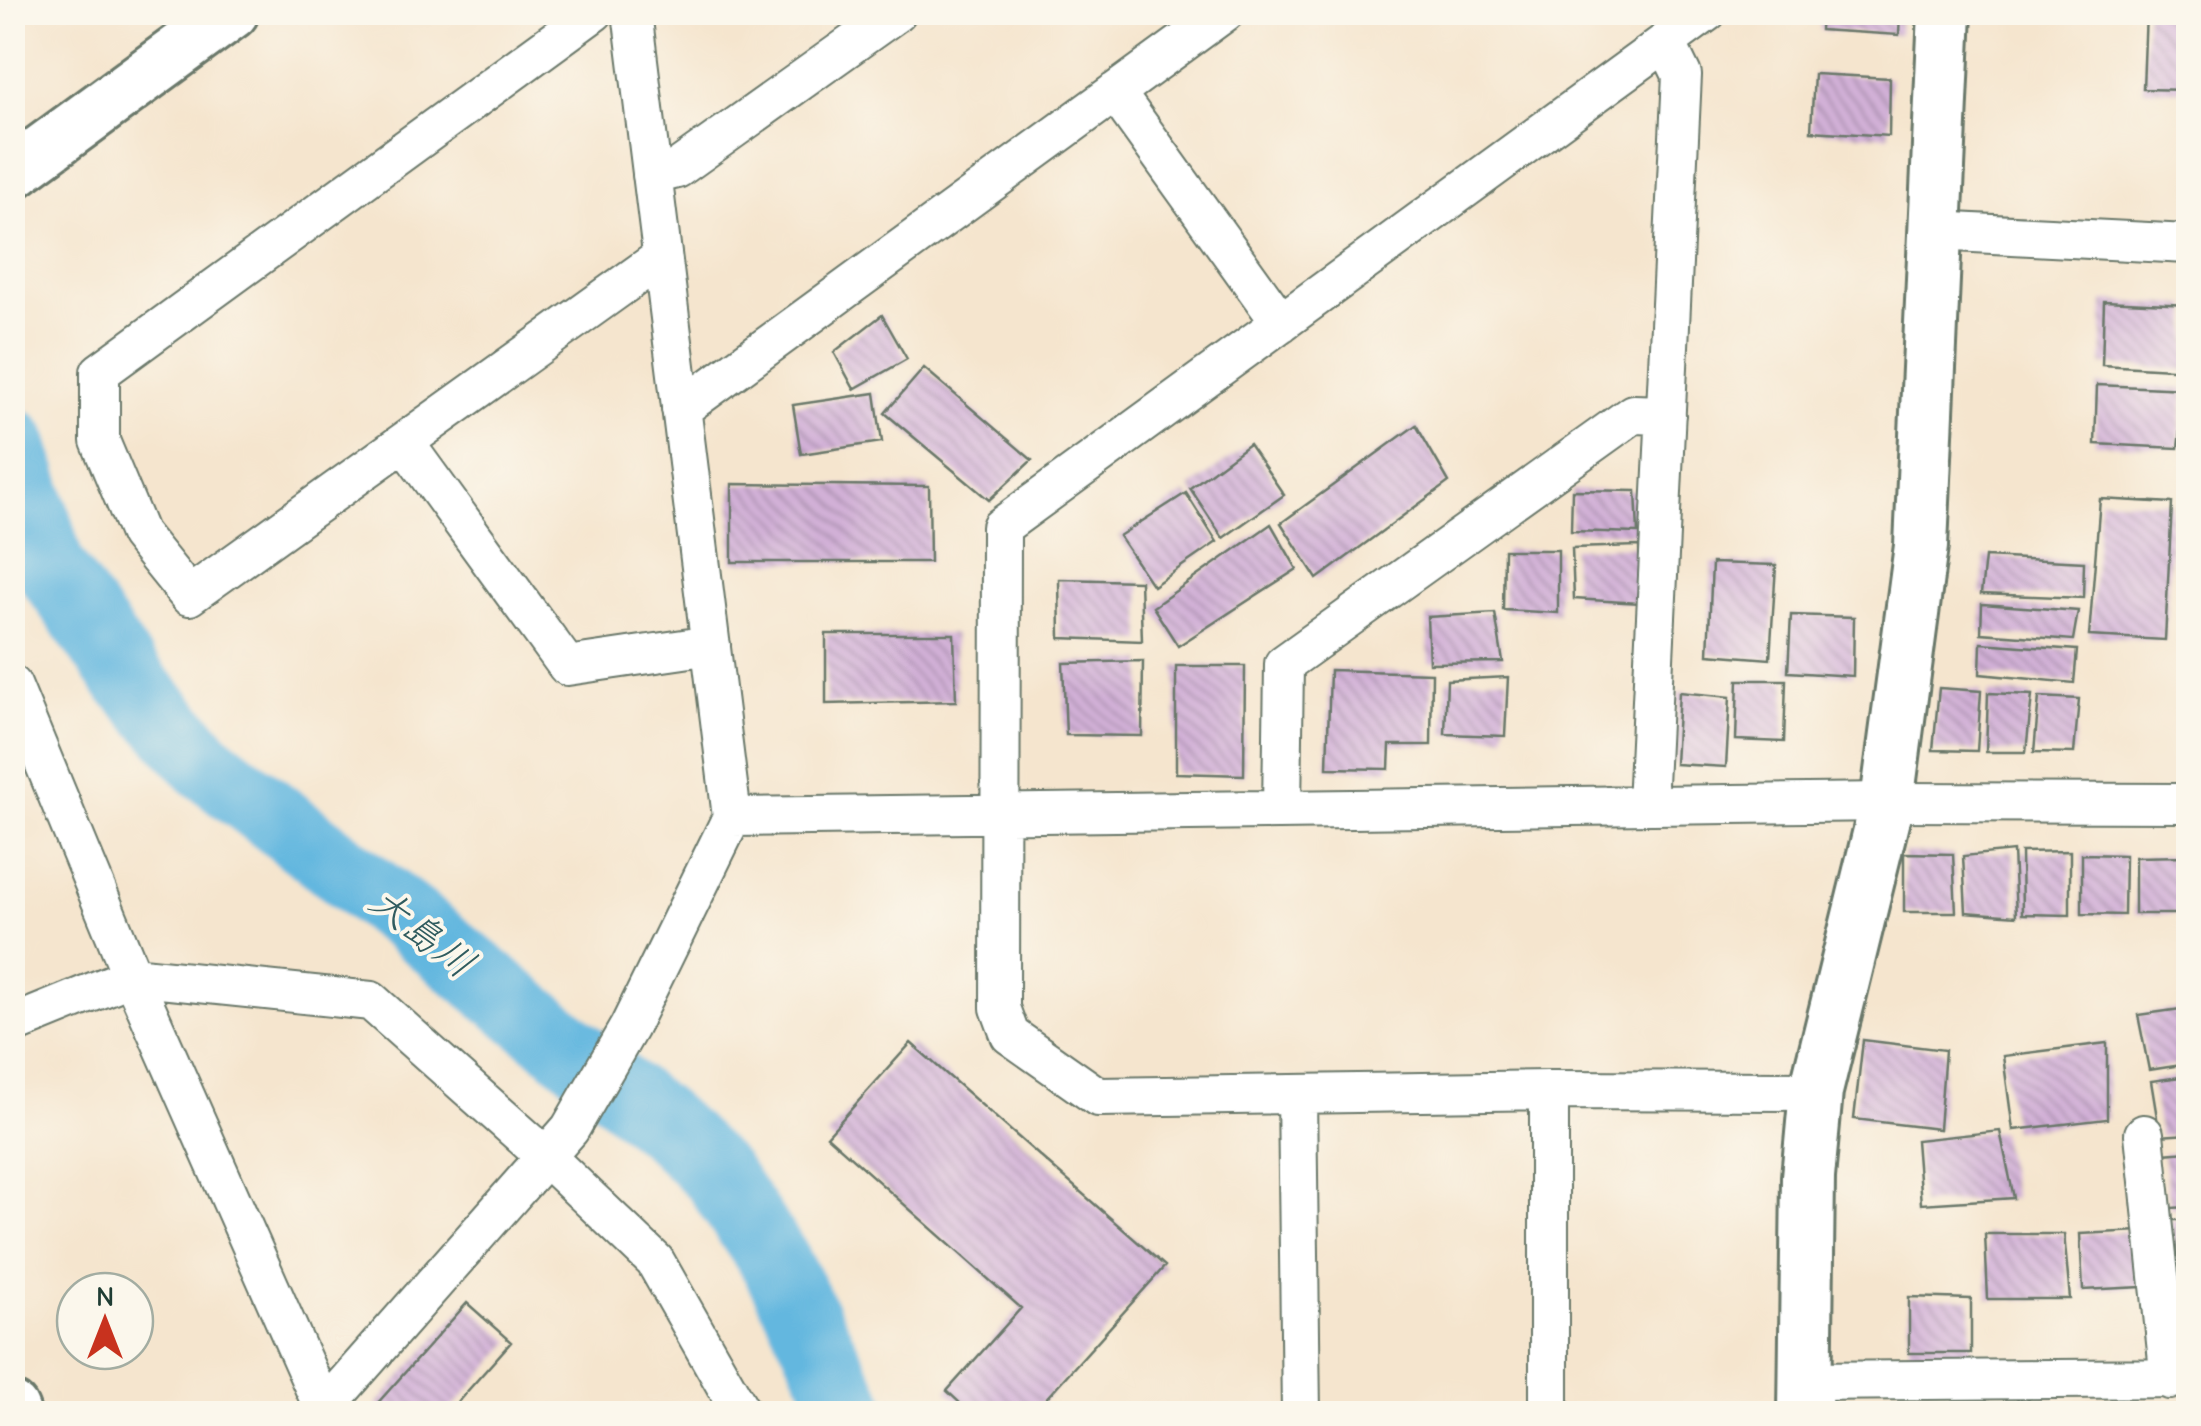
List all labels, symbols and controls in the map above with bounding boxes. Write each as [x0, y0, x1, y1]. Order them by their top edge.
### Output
water label: 大島川 [361, 878, 484, 988]
north arrow [55, 1271, 155, 1371]
text: N [96, 1281, 114, 1313]

